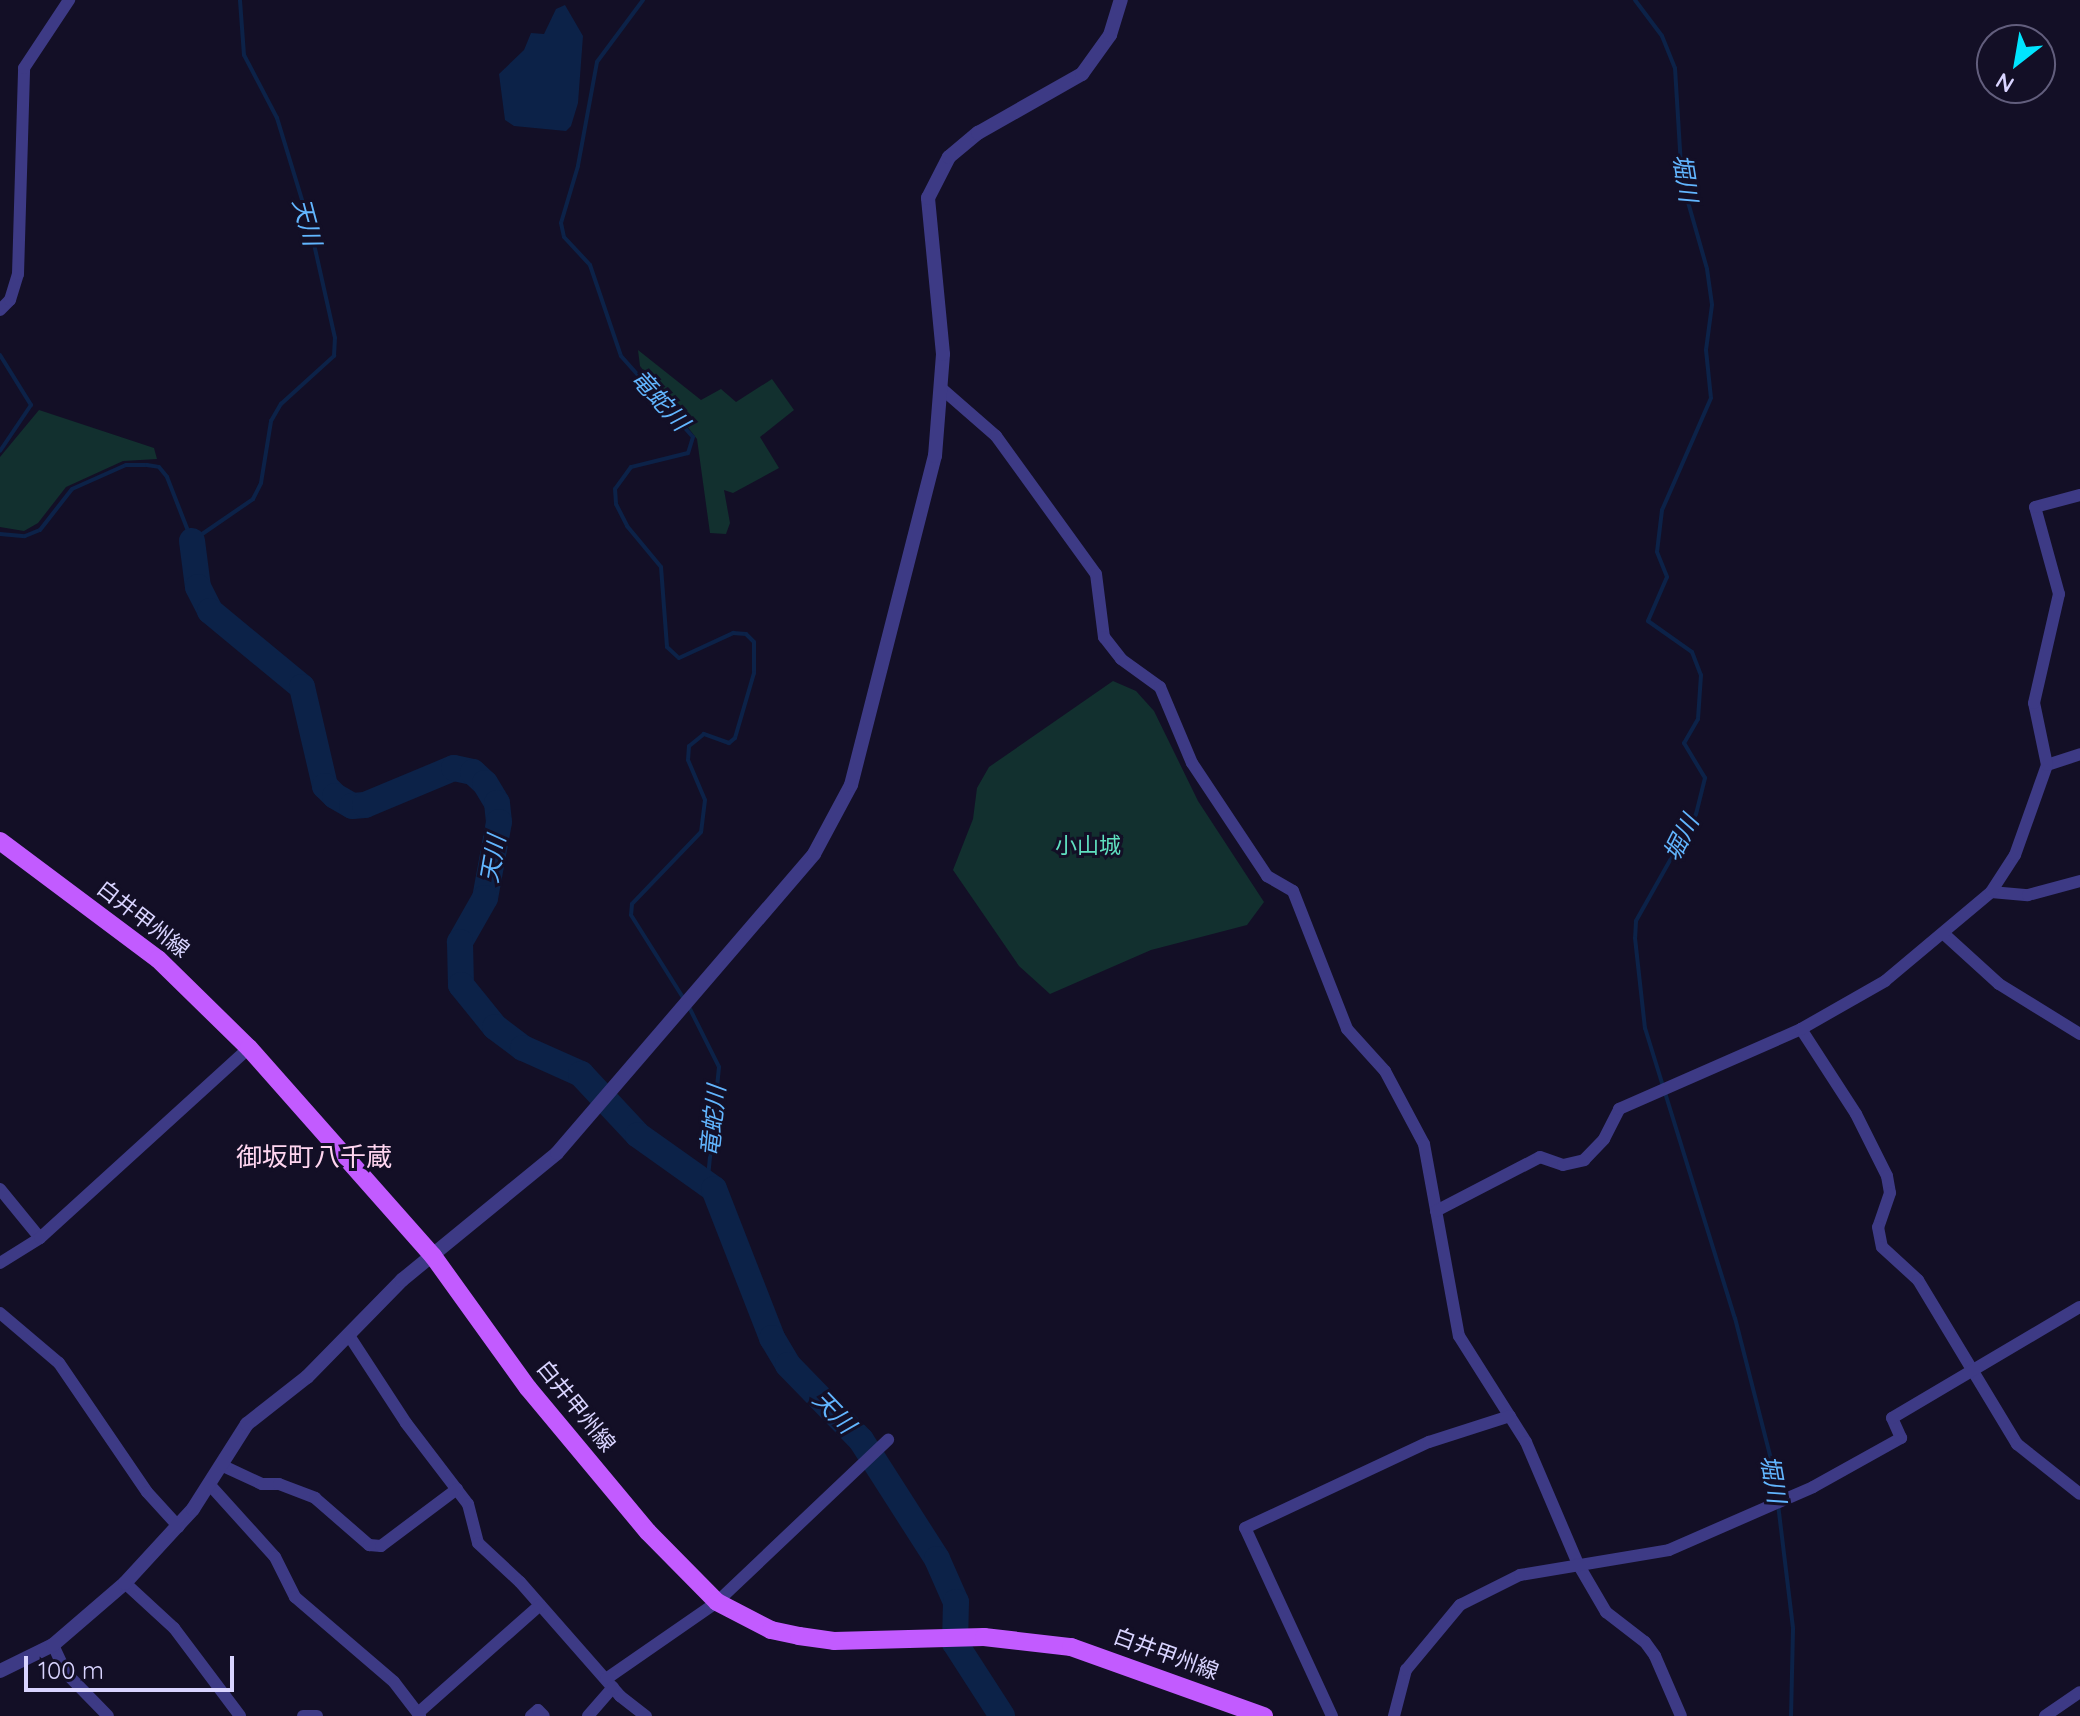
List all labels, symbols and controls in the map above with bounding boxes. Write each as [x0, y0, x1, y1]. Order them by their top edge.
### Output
north arrow [1976, 24, 2056, 104]
text: N [1991, 67, 2019, 99]
water label: 堀川 [1667, 152, 1703, 204]
water label: 天川 [287, 195, 327, 249]
water label: 竜蛇川 [625, 364, 695, 436]
water label: 堀川 [1657, 810, 1705, 866]
water label: 天川 [475, 833, 511, 885]
park label: 小山城 [1055, 833, 1121, 859]
street label: 白井甲州線 [92, 875, 194, 963]
water label: 竜蛇川 [695, 1084, 731, 1158]
district label: 御坂町八千蔵 [236, 1141, 392, 1173]
street label: 白井甲州線 [531, 1355, 621, 1457]
water label: 天川 [807, 1385, 861, 1439]
water label: 堀川 [1755, 1453, 1791, 1505]
street label: 白井甲州線 [1110, 1623, 1222, 1685]
scale bar [28, 1640, 238, 1690]
text: 100 m [38, 1655, 104, 1685]

